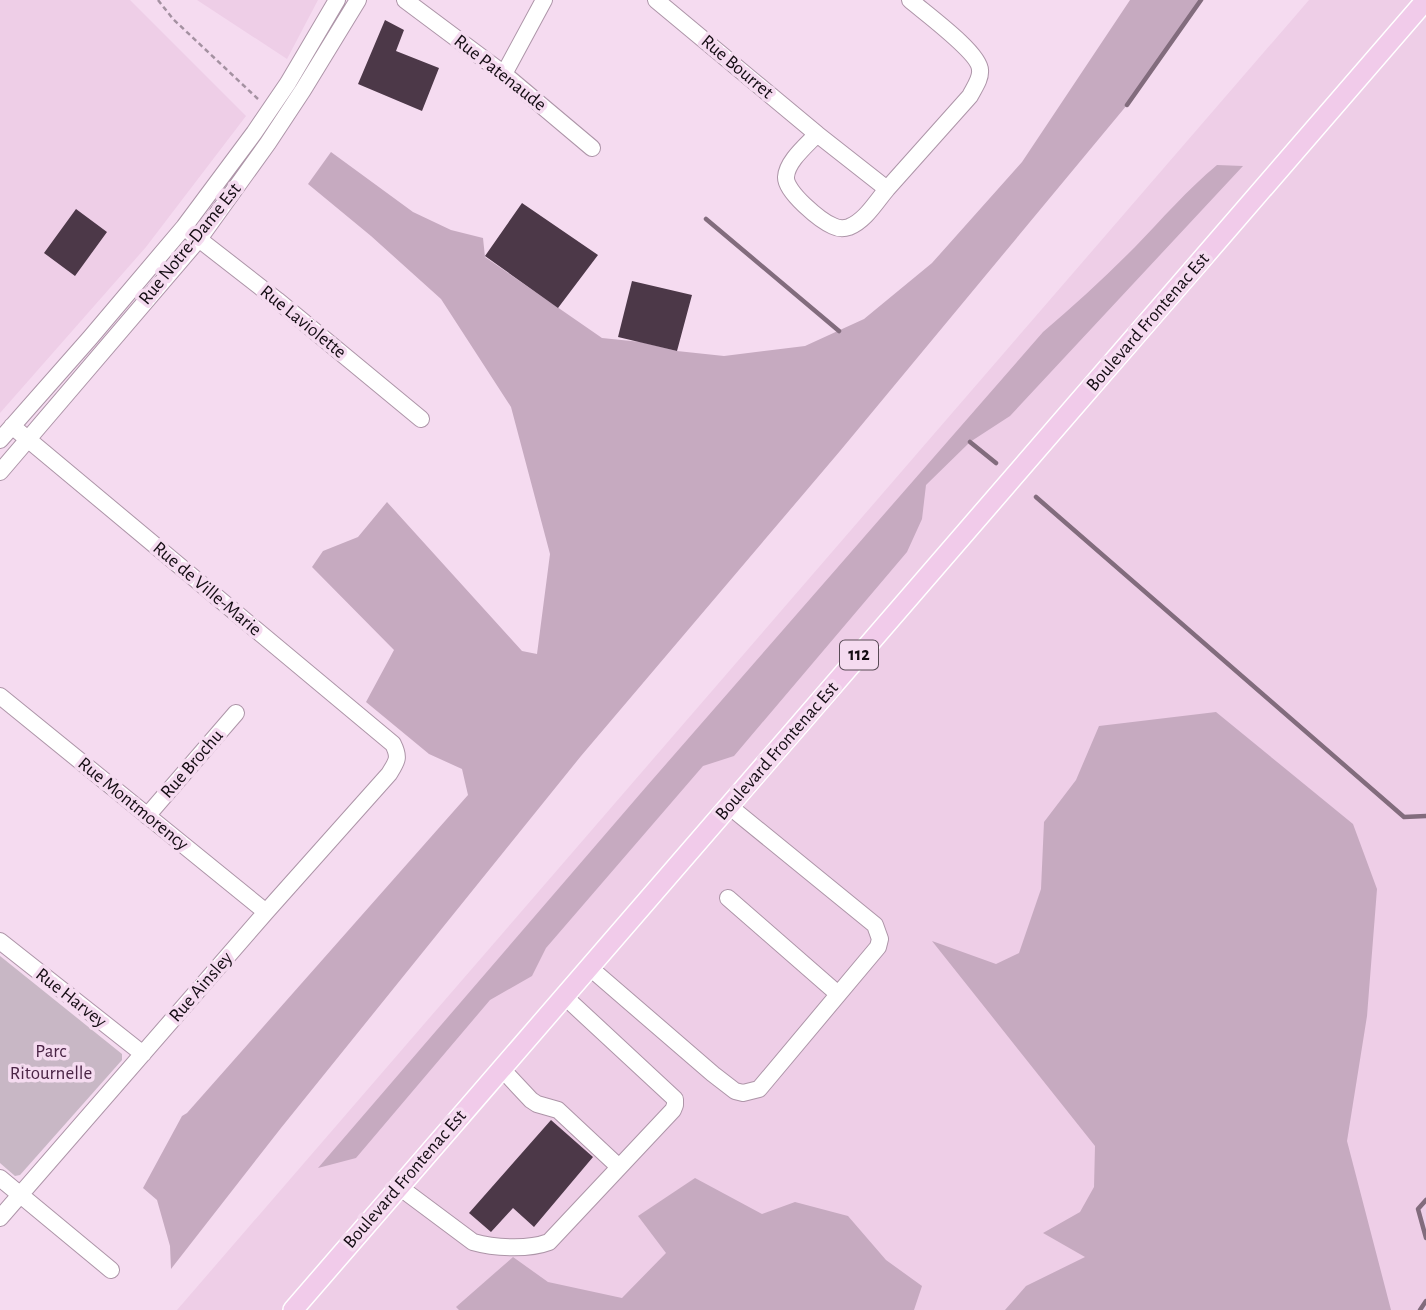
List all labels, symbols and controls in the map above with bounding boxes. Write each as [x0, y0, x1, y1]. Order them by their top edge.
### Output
street label: Rue Patenaude [450, 31, 550, 115]
street label: Rue Bourret [697, 32, 777, 102]
street label: Rue Notre-Dame Est [135, 180, 245, 308]
street label: Boulevard Frontenac Est [1083, 249, 1213, 395]
street label: Rue Laviolette [257, 282, 349, 362]
street label: Rue de Ville-Marie [149, 538, 265, 640]
road number: 112 [840, 640, 878, 670]
street label: Boulevard Frontenac Est [712, 678, 842, 824]
street label: Rue Brochu [157, 726, 227, 802]
street label: Rue Montmorency [74, 754, 192, 854]
street label: Rue Ainsley [166, 948, 236, 1026]
street label: Rue Harvey [32, 965, 110, 1031]
park label: Parc Ritournelle [10, 1042, 92, 1083]
street label: Boulevard Frontenac Est [340, 1106, 470, 1252]

